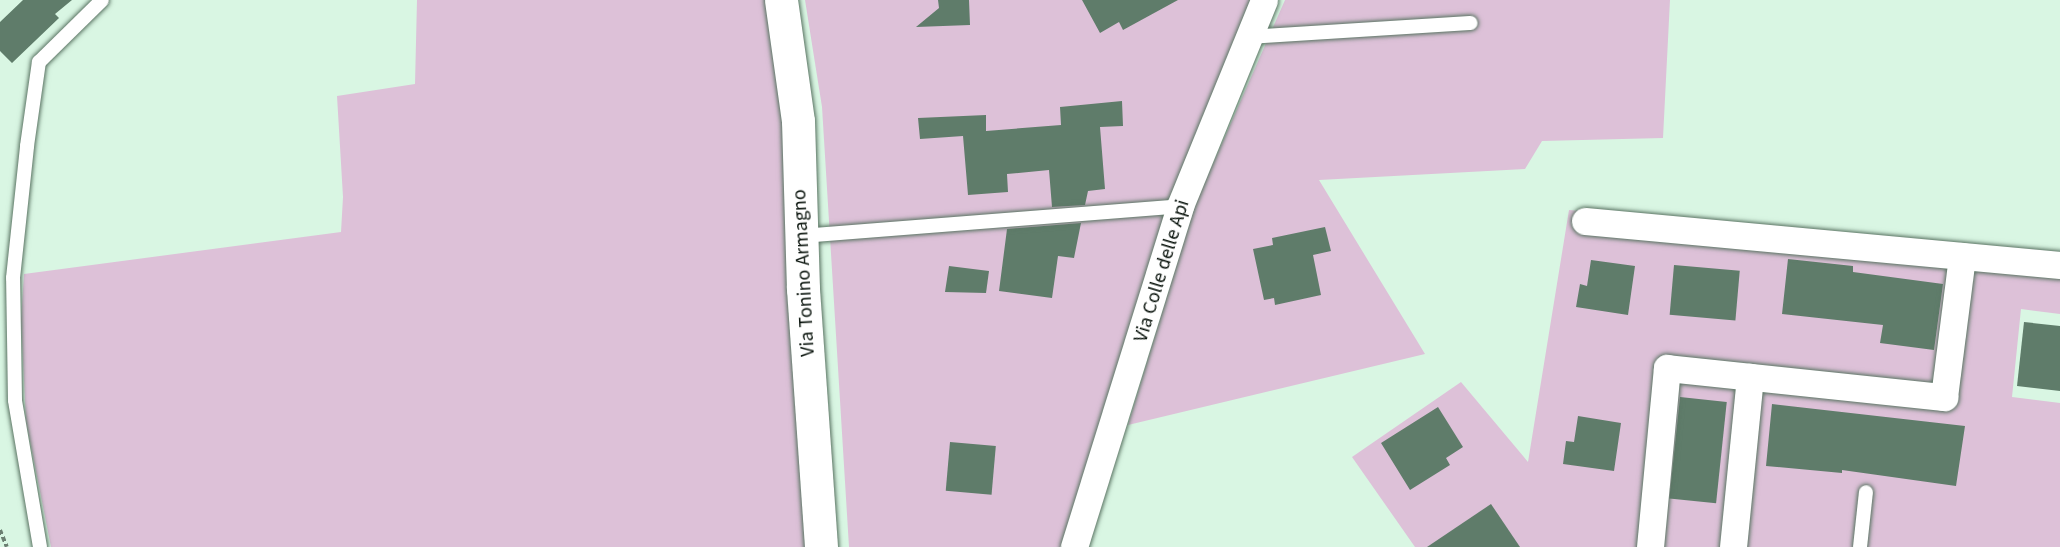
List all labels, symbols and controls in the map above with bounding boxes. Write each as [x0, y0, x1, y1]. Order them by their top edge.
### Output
street label: Via Tonino Armagno [788, 189, 820, 357]
street label: Via Colle delle Api [1129, 197, 1195, 345]

